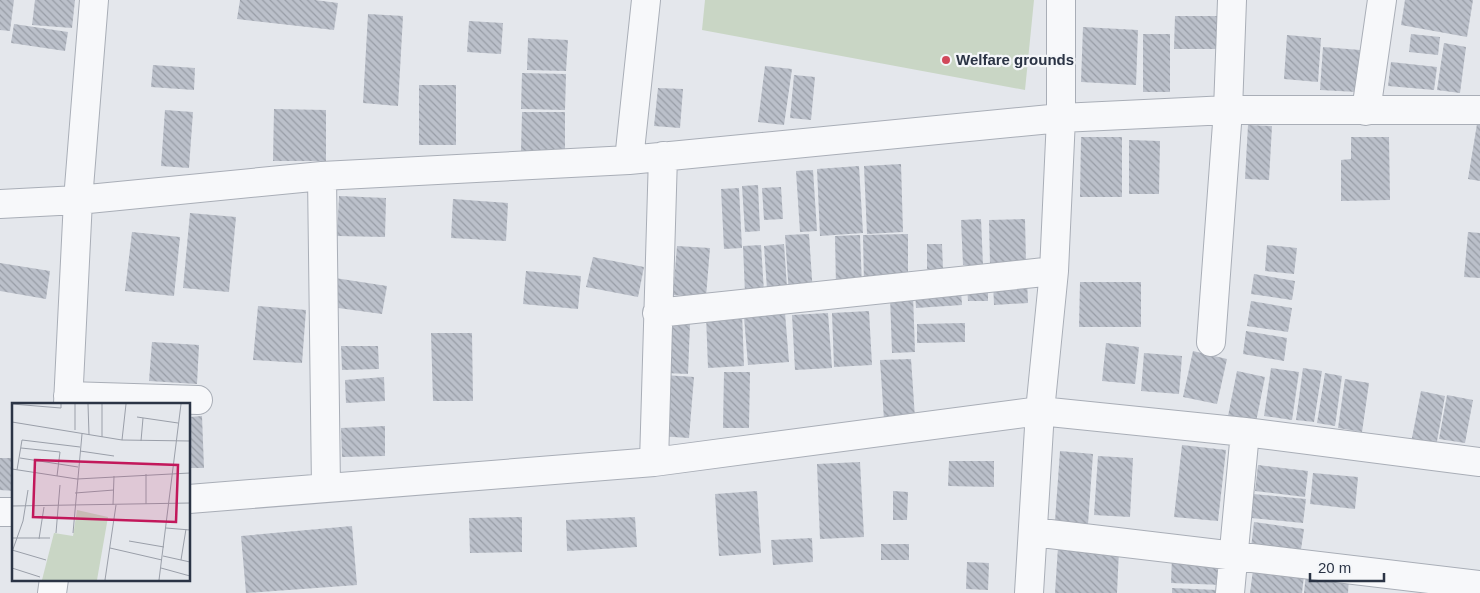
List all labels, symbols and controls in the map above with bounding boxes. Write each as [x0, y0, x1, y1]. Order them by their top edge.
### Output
place label: Welfare grounds [956, 51, 1074, 68]
marker: Welfare grounds [940, 54, 952, 66]
inset map [12, 403, 190, 580]
scale bar [1310, 550, 1384, 582]
text: 20 m [1318, 559, 1351, 576]

